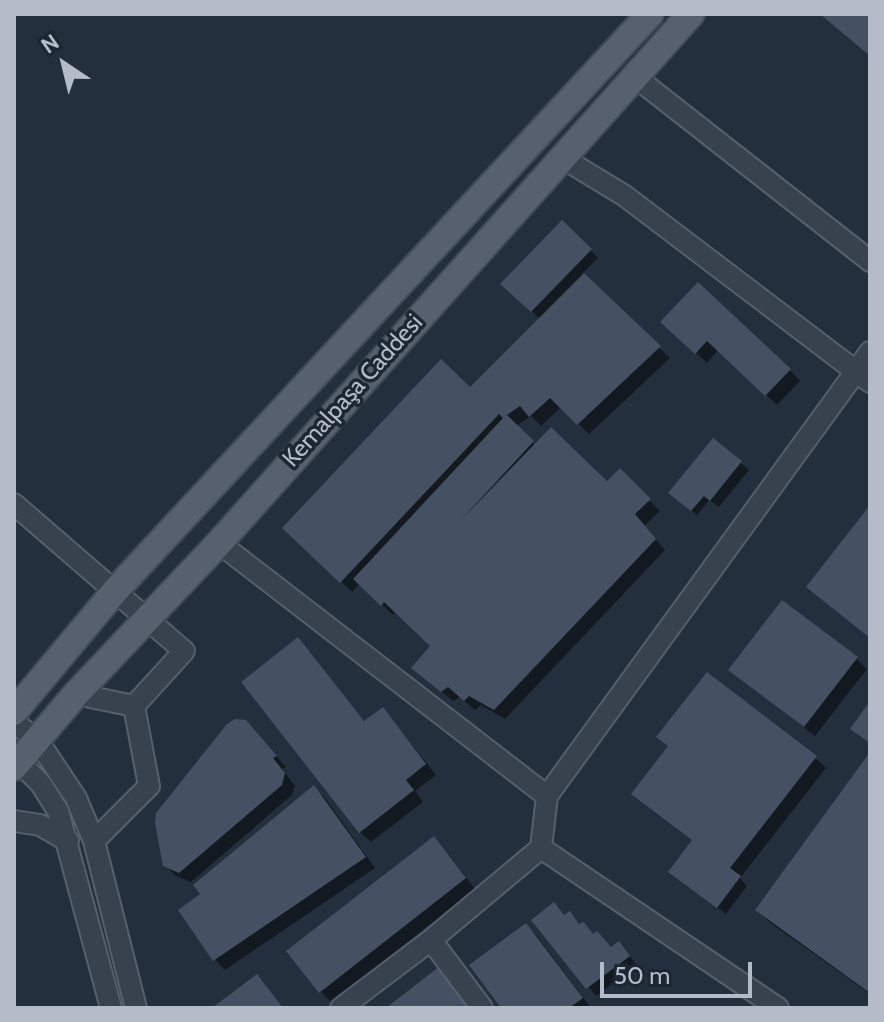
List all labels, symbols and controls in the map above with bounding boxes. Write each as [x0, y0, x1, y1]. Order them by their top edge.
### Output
north arrow [24, 24, 104, 104]
text: N [36, 28, 64, 59]
street label: Kemalpaşa Caddesi [277, 309, 429, 473]
scale bar [604, 946, 756, 996]
text: 50 m [614, 961, 670, 990]

